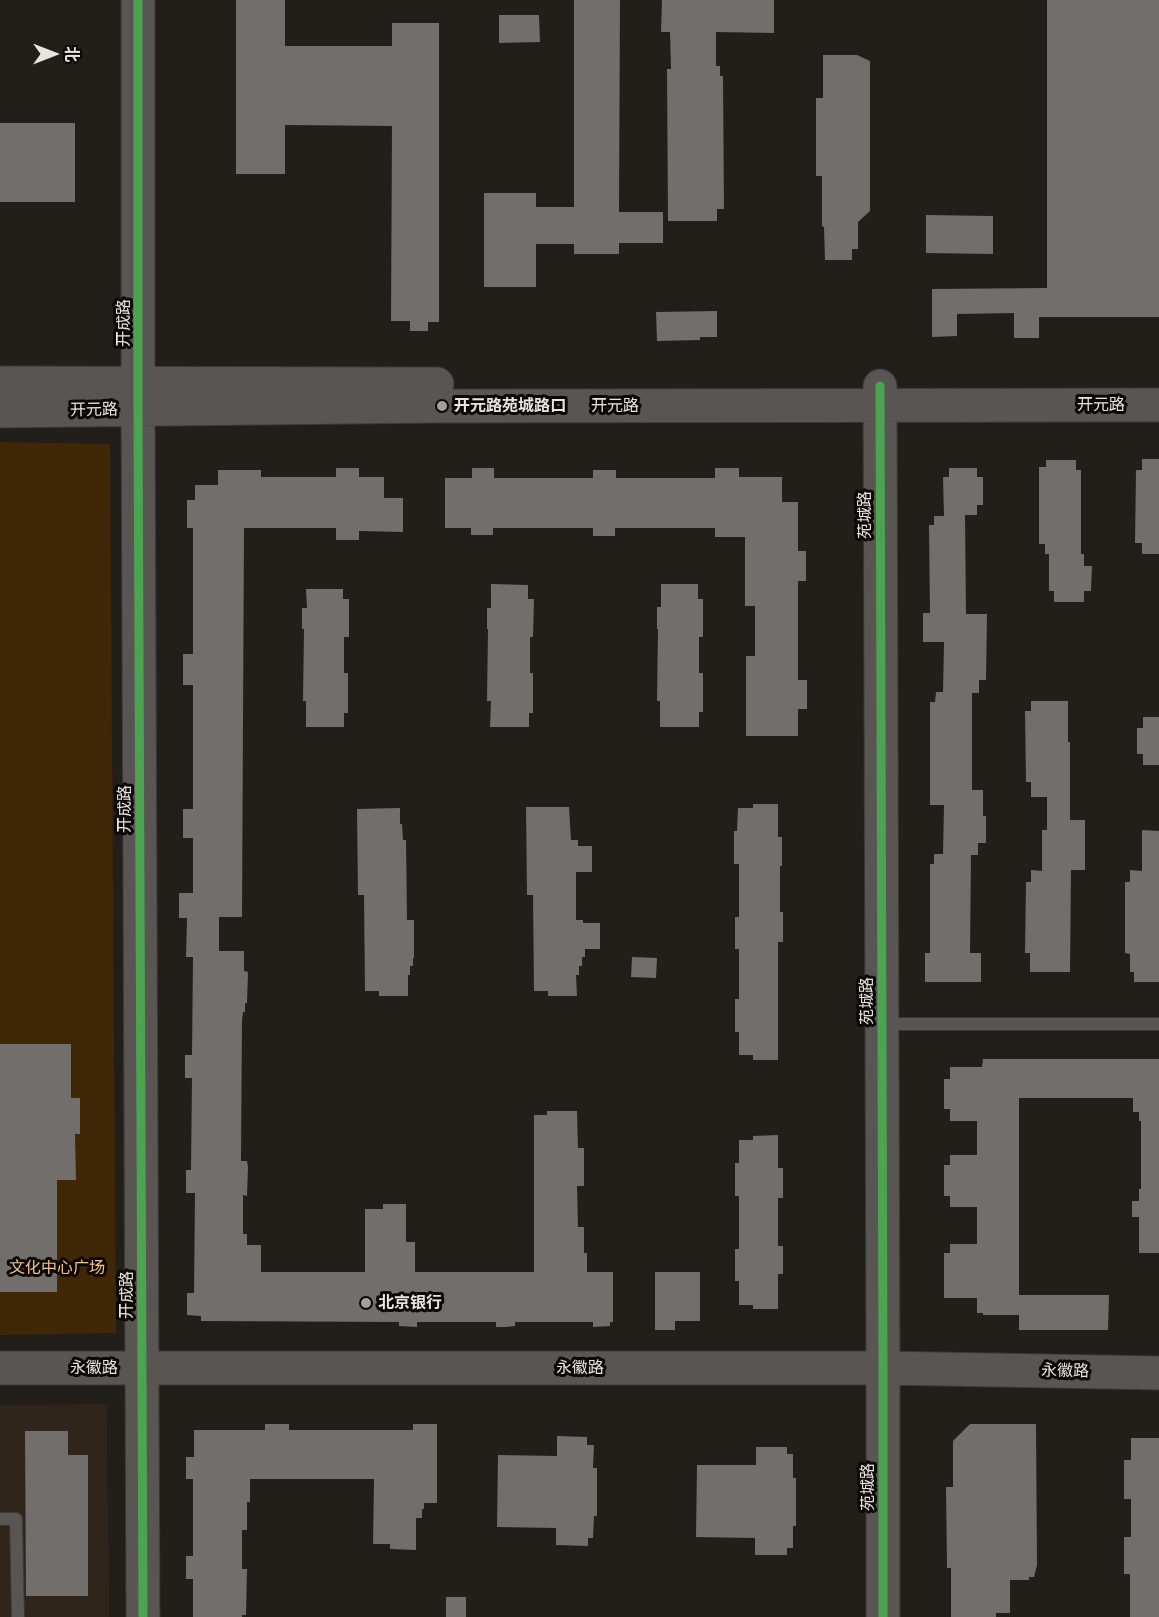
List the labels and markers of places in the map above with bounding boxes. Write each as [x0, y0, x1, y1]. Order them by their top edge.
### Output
place label: 开元路苑城路口 [454, 396, 566, 416]
marker: 开元路苑城路口 [435, 399, 449, 413]
place label: 北京银行 [378, 1293, 442, 1313]
marker: 北京银行 [359, 1296, 373, 1310]

